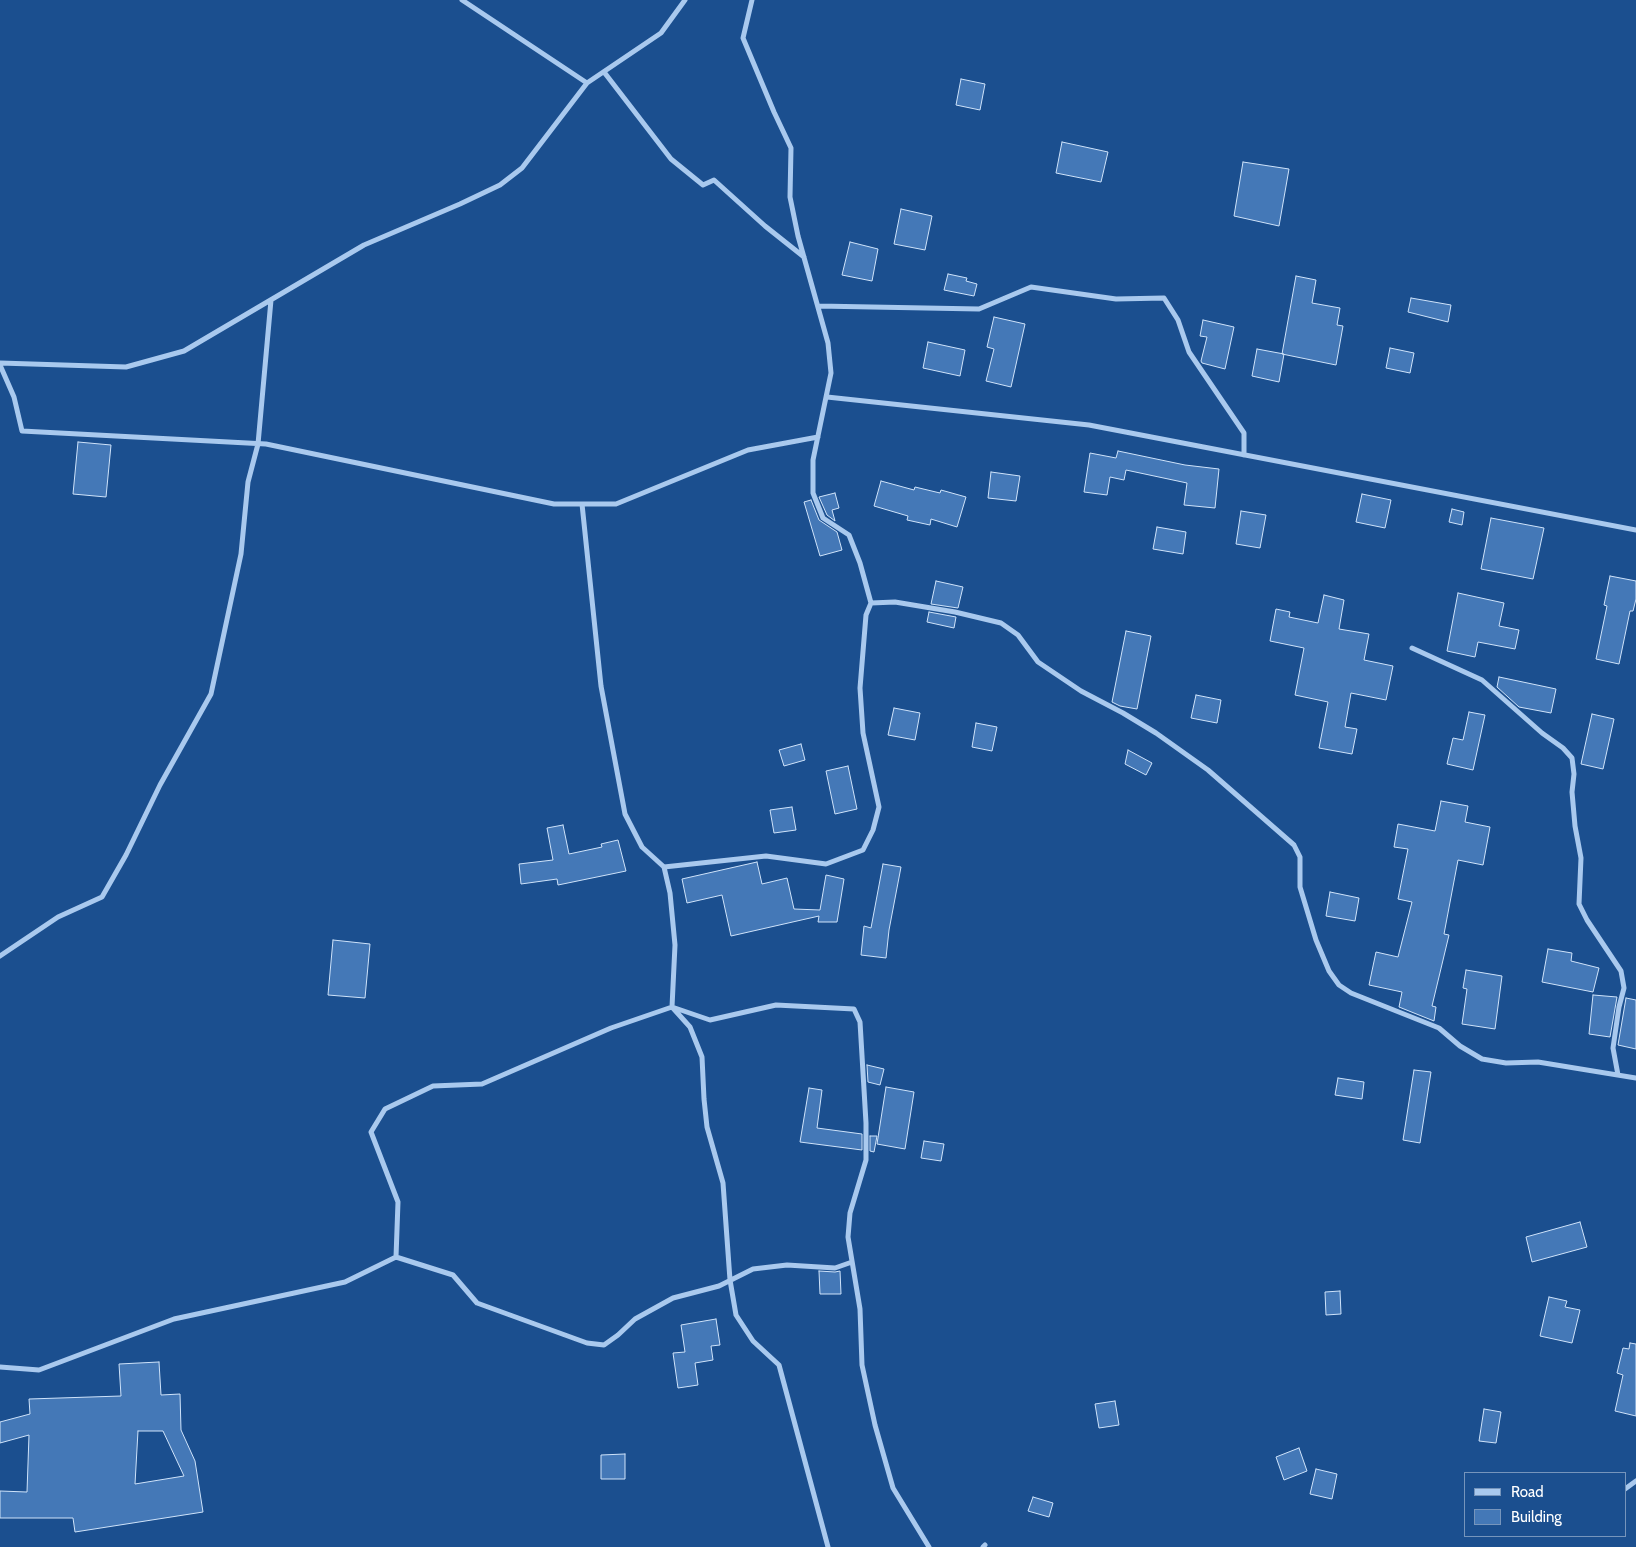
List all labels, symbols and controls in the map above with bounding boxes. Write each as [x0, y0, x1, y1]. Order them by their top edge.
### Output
legend [1464, 1472, 1626, 1537]
text: Road [1511, 1483, 1544, 1501]
text: Building [1511, 1508, 1562, 1526]

